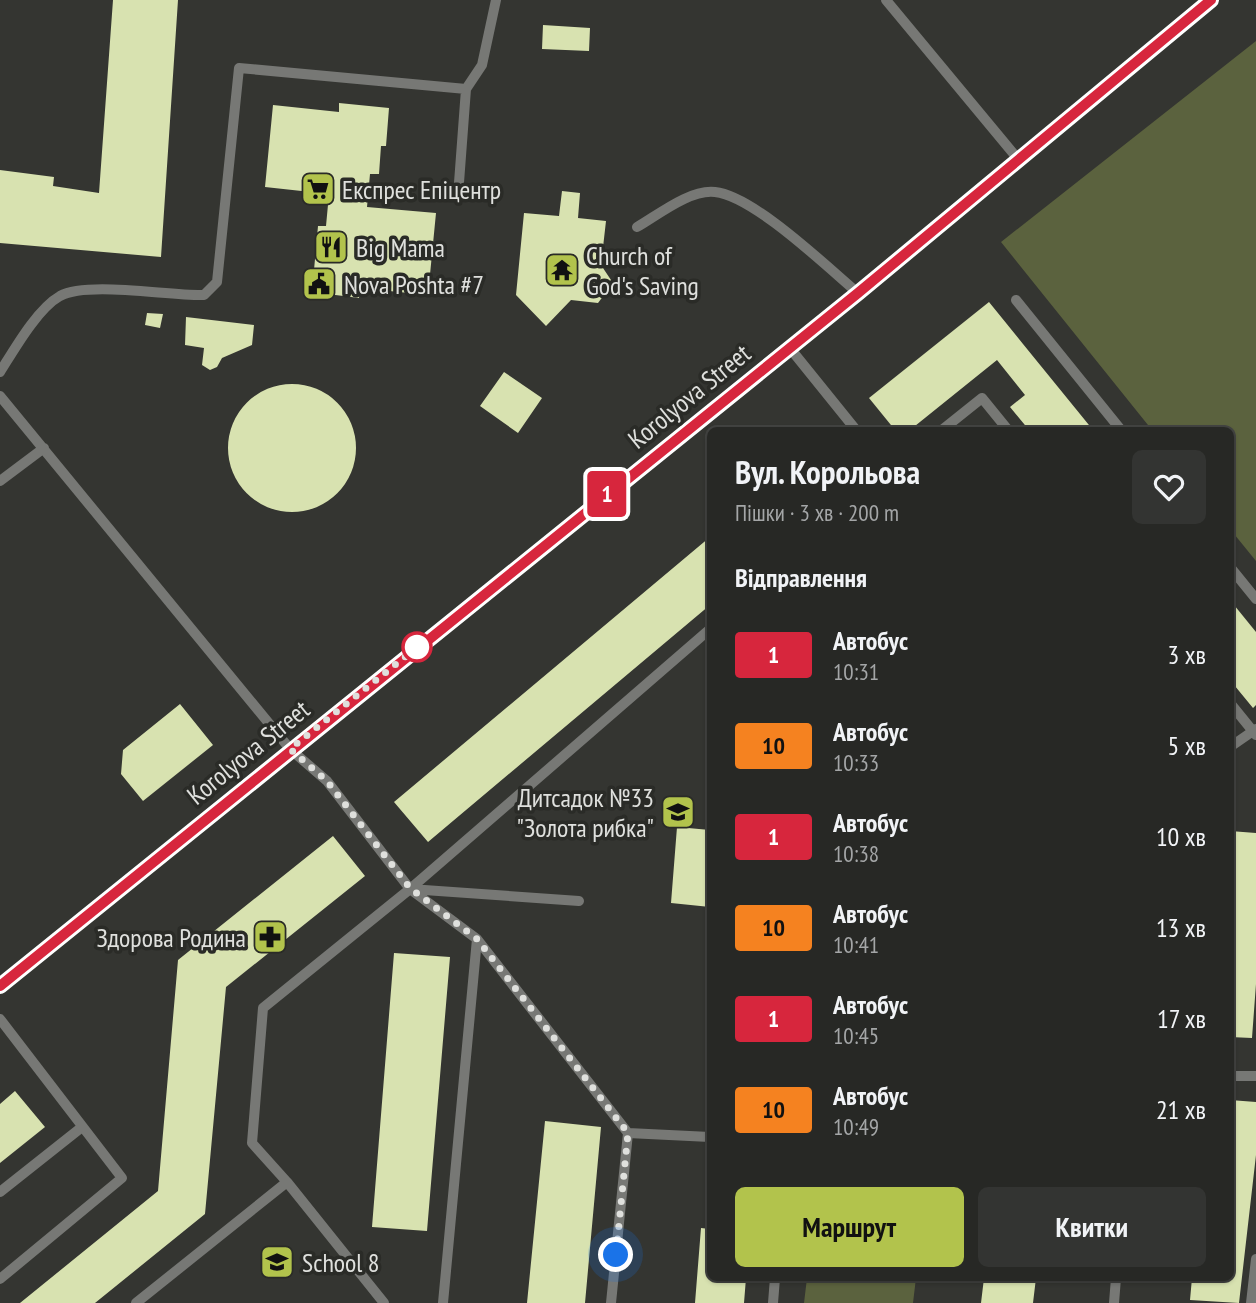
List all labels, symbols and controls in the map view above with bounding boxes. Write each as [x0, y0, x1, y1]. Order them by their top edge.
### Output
supermarket icon: Експрес Епіцентр [299, 170, 337, 208]
place label: Експрес Епіцентр [342, 173, 501, 206]
restaurant icon: Big Mama [312, 228, 350, 266]
place label: Big Mama [356, 231, 445, 264]
place label: Church of God's Saving [586, 239, 699, 302]
temple icon: Church of God's Saving [543, 251, 581, 289]
public building icon: Nova Poshta #7 [300, 265, 338, 303]
place label: Nova Poshta #7 [344, 268, 484, 301]
street label: Korolyova Street [621, 337, 757, 455]
text: Вул. Корольова [735, 450, 920, 493]
button: heart [1132, 450, 1206, 524]
line badge: 1 [584, 471, 630, 517]
text: 1 [601, 478, 613, 509]
text: Пішки · 3 хв · 200 m [735, 498, 899, 527]
text: Відправлення [735, 561, 867, 594]
text: Автобус [833, 624, 908, 657]
unlabelled marker [402, 632, 432, 662]
text: 3 хв [1168, 638, 1206, 671]
text: 1 [768, 639, 779, 670]
text: 10:31 [833, 657, 879, 686]
street label: Korolyova Street [180, 693, 316, 811]
text: Автобус [833, 715, 908, 748]
text: 5 хв [1168, 729, 1206, 762]
text: 10 [762, 730, 785, 761]
text: 10:33 [833, 748, 879, 777]
place label: Дитсадок №33 "Золота рибка" [516, 781, 654, 844]
school or university icon: Дитсадок №33 "Золота рибка" [659, 793, 697, 831]
text: Автобус [833, 806, 908, 839]
text: 10 хв [1156, 820, 1206, 853]
text: 1 [768, 821, 779, 852]
text: 10:38 [833, 839, 879, 868]
text: Автобус [833, 897, 908, 930]
text: 13 хв [1156, 911, 1206, 944]
text: 10 [762, 912, 785, 943]
pharmacy icon: Здорова Родина [251, 918, 289, 956]
place label: Здорова Родина [96, 921, 246, 954]
text: 10:41 [833, 930, 879, 959]
text: Автобус [833, 988, 908, 1021]
text: 17 хв [1157, 1002, 1206, 1035]
text: 1 [768, 1003, 779, 1034]
text: 10:45 [833, 1021, 879, 1050]
text: Автобус [833, 1079, 908, 1112]
text: 21 хв [1156, 1093, 1206, 1126]
text: 10 [762, 1094, 785, 1125]
text: 10:49 [833, 1112, 879, 1141]
button: Маршрут [735, 1187, 964, 1267]
button: Квитки [978, 1187, 1206, 1267]
your location [598, 1237, 633, 1272]
school or university icon: School 8 [258, 1243, 296, 1281]
place label: School 8 [302, 1246, 380, 1279]

